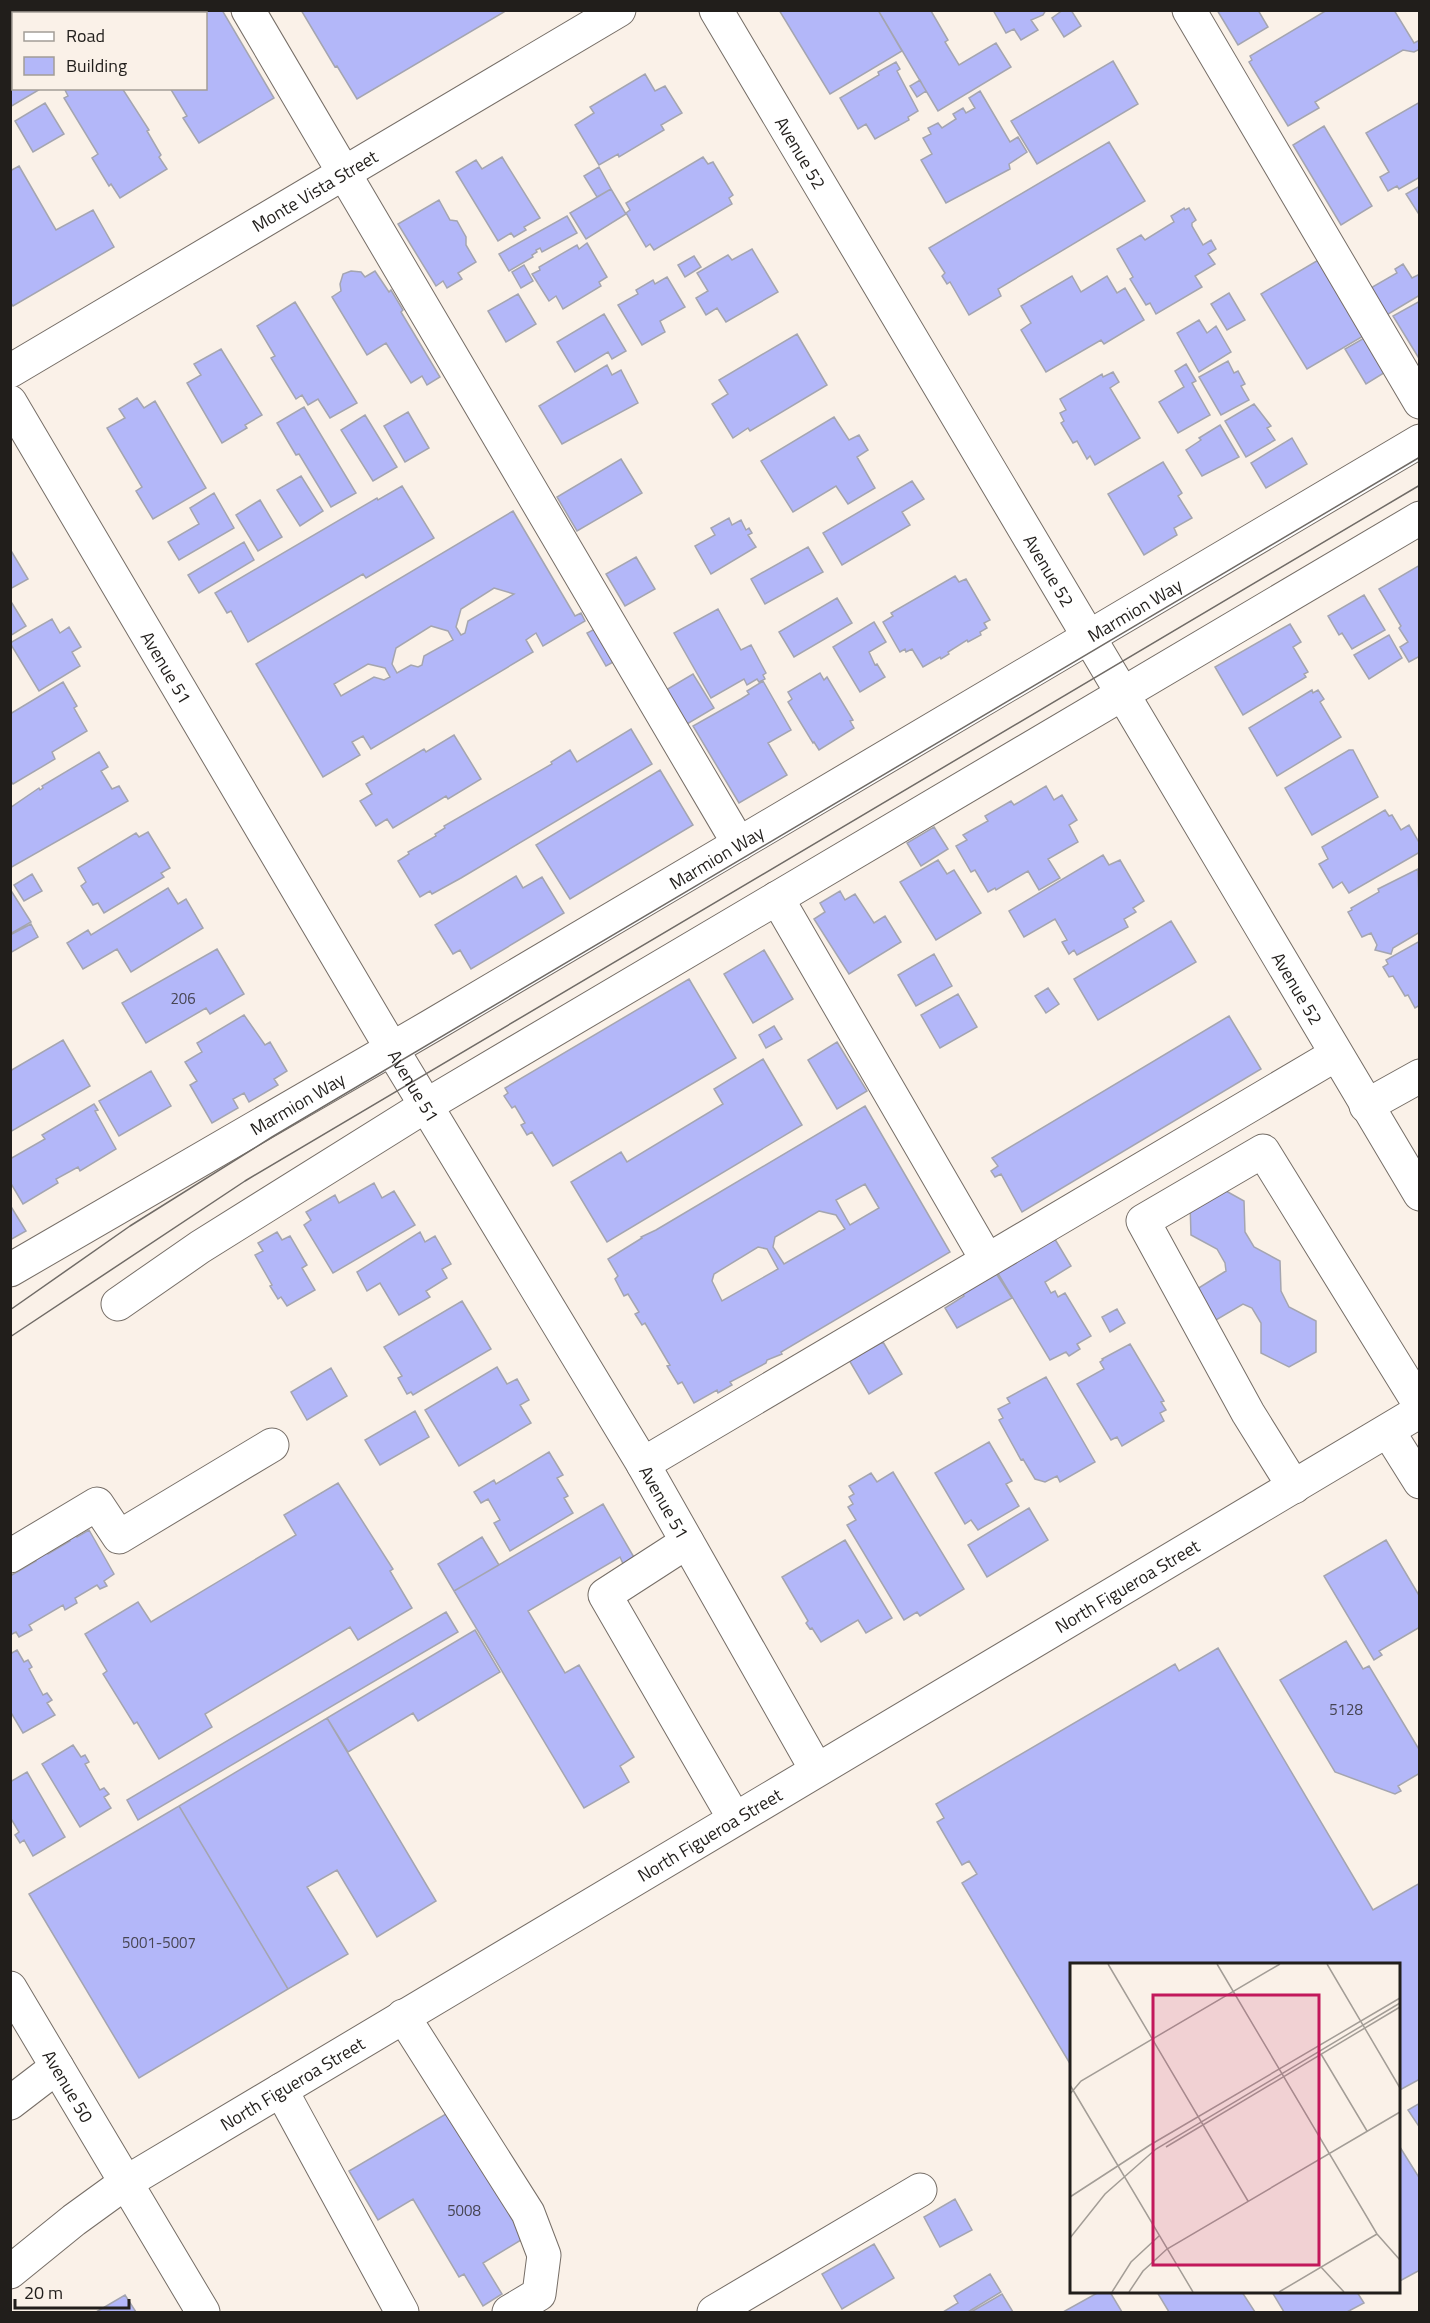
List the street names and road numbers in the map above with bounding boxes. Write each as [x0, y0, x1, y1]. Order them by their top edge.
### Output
street label: Avenue 52 [769, 111, 833, 194]
street label: Monte Vista Street [246, 142, 383, 238]
street label: Avenue 52 [1017, 529, 1081, 612]
street label: Marmion Way [1082, 571, 1187, 648]
street label: Avenue 51 [134, 626, 199, 709]
street label: Marmion Way [664, 819, 769, 896]
street label: Avenue 52 [1265, 947, 1330, 1030]
street label: Avenue 51 [382, 1044, 446, 1127]
street label: Marmion Way [245, 1065, 350, 1142]
street label: Avenue 51 [633, 1460, 696, 1544]
street label: North Figueroa Street [1050, 1532, 1205, 1639]
street label: North Figueroa Street [632, 1781, 788, 1888]
street label: North Figueroa Street [215, 2029, 370, 2137]
street label: Avenue 50 [36, 2044, 101, 2127]

